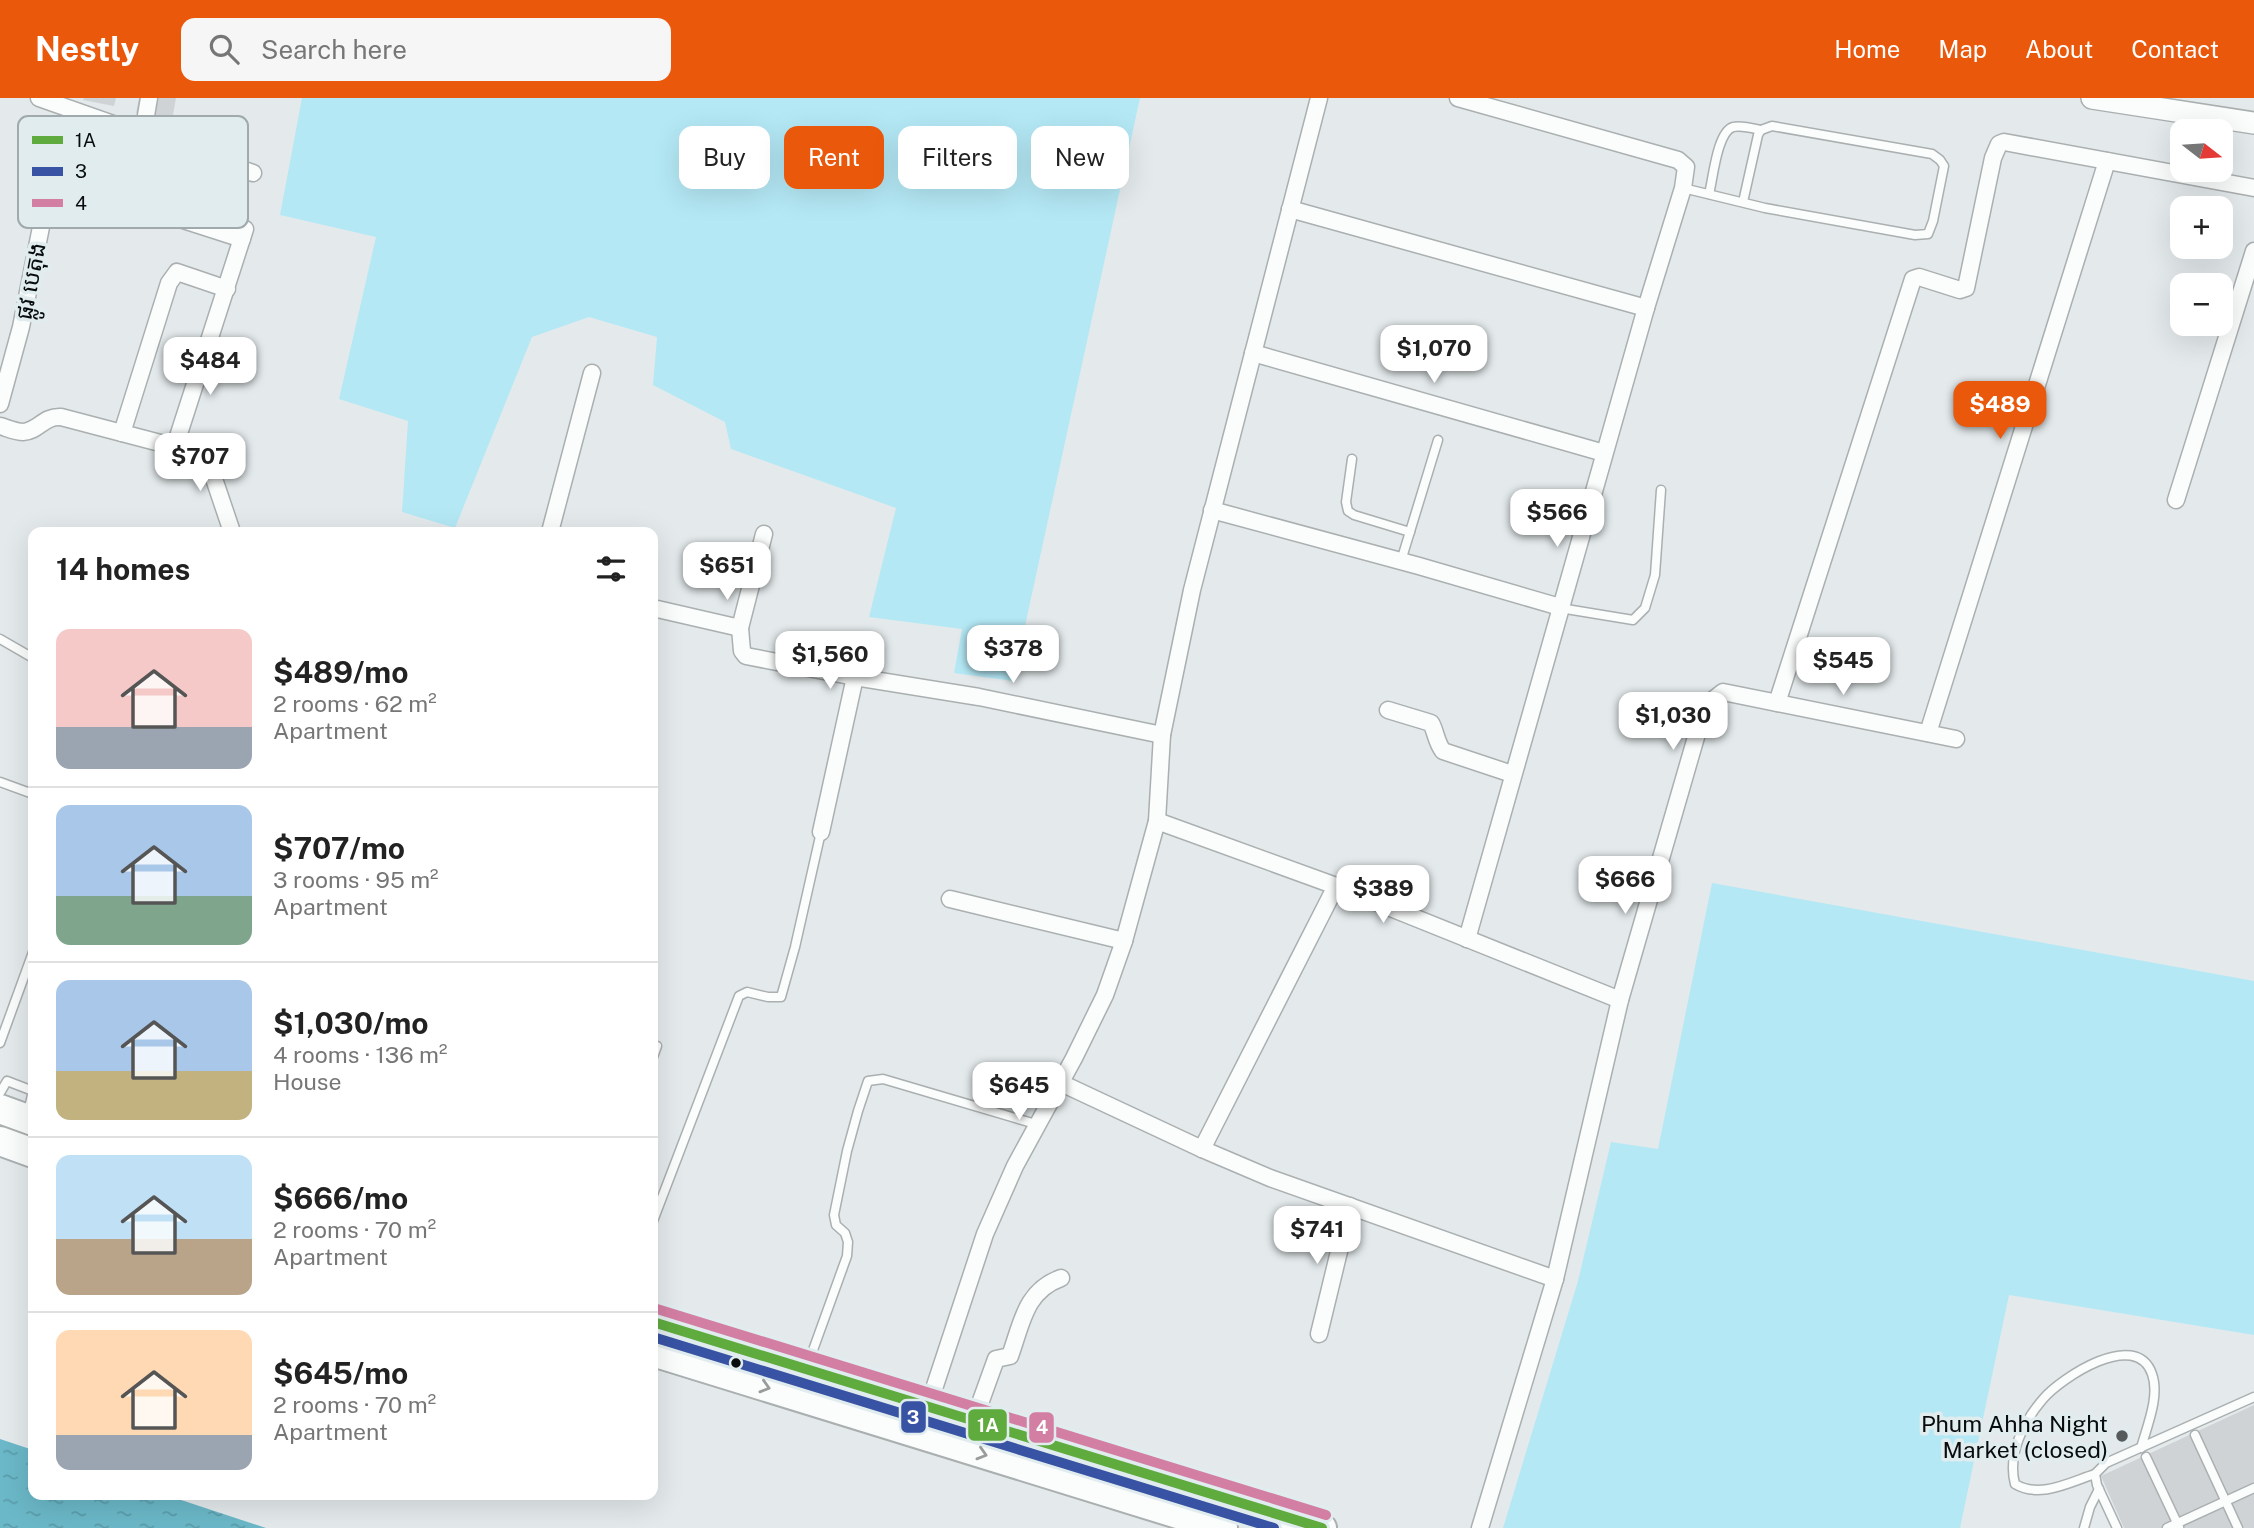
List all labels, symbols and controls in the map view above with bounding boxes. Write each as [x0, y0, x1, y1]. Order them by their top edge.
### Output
search box [181, 18, 671, 81]
text: Nestly [35, 30, 139, 68]
icon: search [205, 30, 243, 68]
text: Search here [261, 34, 407, 65]
text: Home [1834, 35, 1900, 63]
text: Map [1938, 35, 1987, 63]
text: About [2025, 35, 2093, 63]
text: Contact [2131, 35, 2219, 63]
legend [18, 116, 248, 228]
north arrow [2170, 119, 2233, 182]
map controls [2170, 119, 2233, 336]
chip: Buy [679, 126, 770, 189]
chip: Rent [784, 126, 884, 189]
chip: Filters [898, 126, 1017, 189]
chip: New [1031, 126, 1129, 189]
text: 1A [75, 129, 96, 151]
text: 3 [75, 160, 87, 182]
text: 4 [75, 192, 87, 214]
button: + [2170, 196, 2233, 259]
street label: ផ្លូវ បេតុង [9, 240, 59, 324]
button: − [2170, 273, 2233, 336]
pin: $1,070 [1377, 326, 1491, 385]
text: $1,070 [1396, 334, 1472, 361]
pin: $484 [169, 338, 251, 397]
text: $484 [179, 346, 241, 373]
pin: $489 [1959, 382, 2041, 441]
text: $489 [1969, 390, 2031, 417]
pin: $707 [159, 434, 241, 493]
text: $707 [171, 442, 229, 469]
pin: $566 [1516, 490, 1598, 549]
text: $566 [1526, 498, 1588, 525]
pin: $651 [686, 542, 768, 602]
icon: filters [592, 550, 630, 588]
text: 14 homes [56, 551, 190, 587]
text: $651 [699, 551, 755, 578]
pin: $378 [972, 626, 1054, 685]
pin: $1,560 [773, 632, 887, 691]
text: $378 [983, 634, 1043, 661]
pin: $545 [1802, 638, 1884, 697]
text: $1,560 [791, 640, 869, 667]
text: $545 [1812, 646, 1874, 673]
text: $489/mo [273, 654, 408, 690]
icon: home [112, 657, 196, 741]
text: 2 rooms · 62 m² [273, 690, 437, 717]
pin: $1,030 [1616, 692, 1730, 752]
text: $1,030 [1635, 701, 1711, 728]
text: Apartment [273, 717, 388, 744]
text: $707/mo [273, 830, 405, 866]
icon: home [112, 833, 196, 917]
pin: $666 [1584, 856, 1666, 916]
text: $666 [1594, 865, 1656, 892]
text: 3 rooms · 95 m² [273, 866, 439, 893]
pin: $389 [1342, 866, 1424, 925]
text: $389 [1352, 874, 1414, 901]
text: Apartment [273, 893, 388, 920]
text: $1,030/mo [273, 1005, 429, 1041]
icon: home [112, 1008, 196, 1092]
text: 4 rooms · 136 m² [273, 1041, 447, 1068]
pin: $645 [978, 1062, 1060, 1122]
text: House [273, 1068, 341, 1095]
text: $645 [988, 1071, 1050, 1098]
text: $666/mo [273, 1180, 408, 1216]
icon: home [112, 1183, 196, 1267]
pin: $741 [1276, 1206, 1358, 1266]
text: $741 [1290, 1215, 1344, 1242]
text: 2 rooms · 70 m² [273, 1216, 436, 1243]
text: Apartment [273, 1243, 388, 1270]
text: $645/mo [273, 1355, 408, 1391]
unlabelled marker [729, 1356, 743, 1370]
icon: home [112, 1358, 196, 1442]
one-way arrow [759, 1378, 771, 1393]
text: 2 rooms · 70 m² [273, 1391, 436, 1418]
line badge: 3 [900, 1400, 927, 1434]
text: 3 [907, 1406, 919, 1428]
line badge: 1A [967, 1408, 1008, 1442]
place label: Phum Ahha Night Market (closed) [1921, 1410, 2108, 1463]
line badge: 4 [1028, 1411, 1055, 1444]
text: 1A [977, 1414, 999, 1436]
text: 4 [1036, 1416, 1048, 1438]
text: Apartment [273, 1418, 388, 1445]
marker: Phum Ahha Night Market (closed) [2114, 1428, 2130, 1444]
one-way arrow [976, 1445, 988, 1460]

